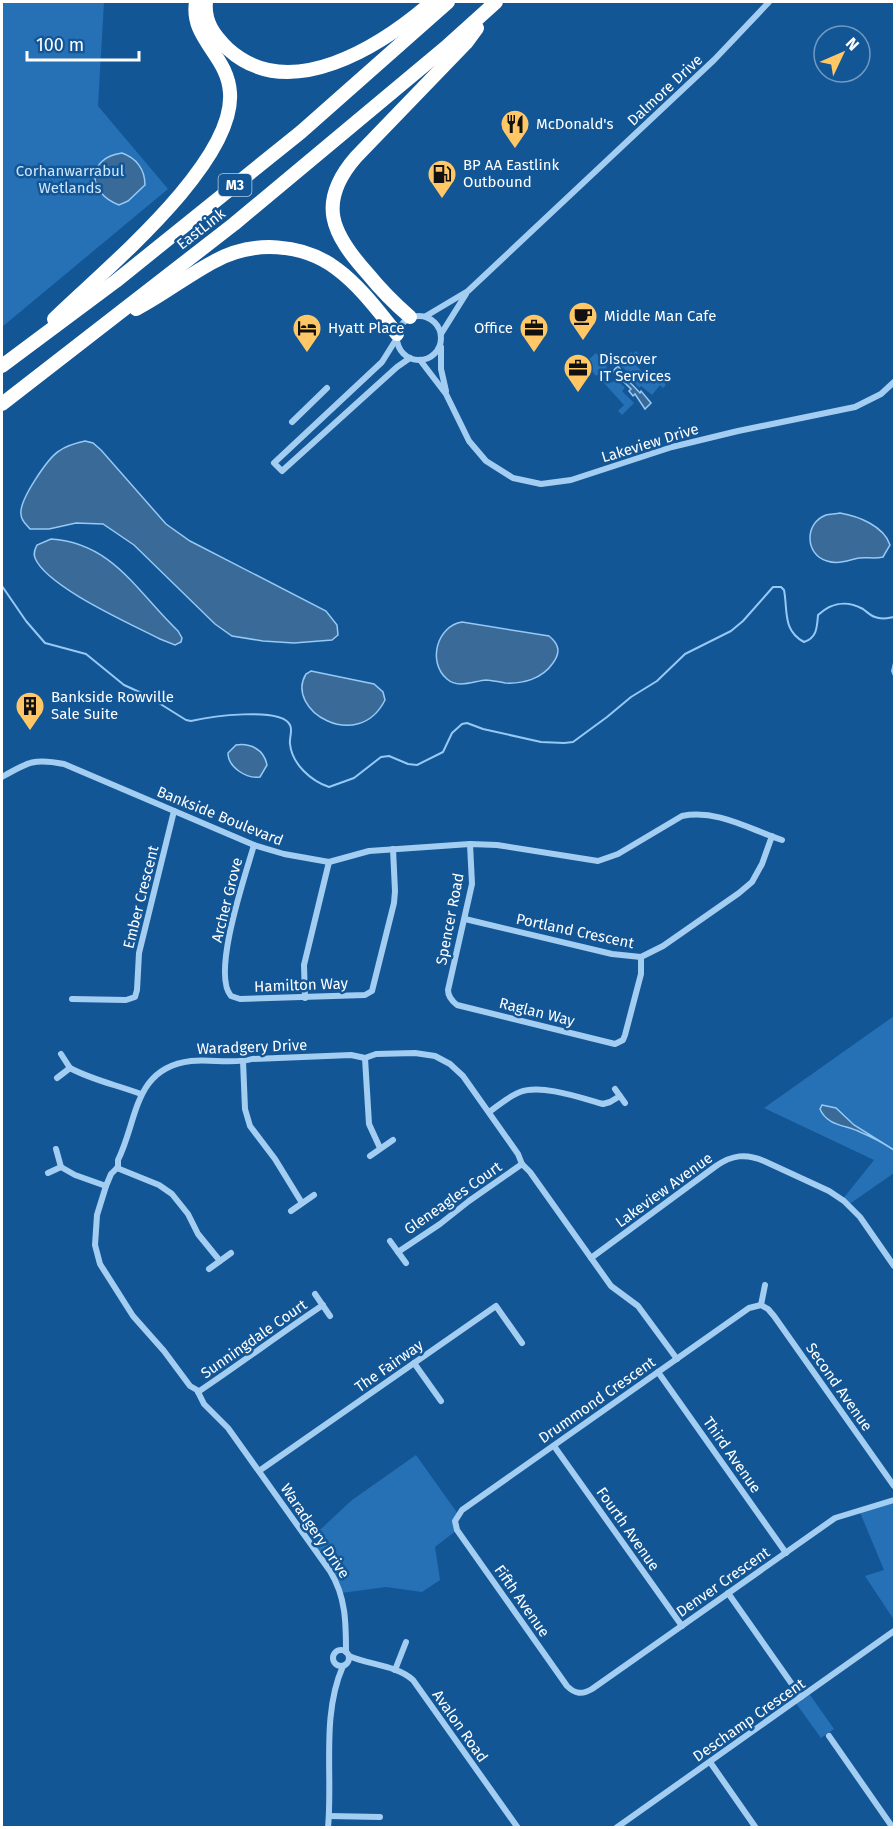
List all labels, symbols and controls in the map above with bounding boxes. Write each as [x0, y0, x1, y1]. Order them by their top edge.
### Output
scale bar [27, 24, 140, 62]
north arrow [812, 24, 872, 84]
text: 100 m [36, 34, 84, 56]
text: N [842, 34, 863, 54]
street label: Dalmore Drive [624, 51, 706, 129]
restaurant icon: McDonald's [499, 108, 531, 150]
place label: McDonald's [536, 115, 614, 133]
place label: BP AA Eastlink Outbound [463, 156, 560, 191]
fuel station icon: BP AA Eastlink Outbound [426, 158, 458, 200]
park label: Corhanwarrabul Wetlands [16, 162, 125, 197]
road number: M3 [218, 174, 252, 196]
street label: EastLink [173, 204, 229, 253]
cafe icon: Middle Man Cafe [567, 300, 599, 342]
place label: Middle Man Cafe [604, 307, 716, 325]
hotel icon: Hyatt Place [291, 312, 323, 354]
office icon: Office [518, 312, 550, 354]
place label: Hyatt Place [328, 319, 404, 337]
place label: Office [474, 319, 513, 337]
place label: Discover IT Services [599, 350, 671, 385]
office icon: Discover IT Services [562, 352, 594, 394]
street label: Lakeview Drive [599, 420, 701, 466]
place label: Bankside Rowville Sale Suite [51, 688, 174, 723]
building icon: Bankside Rowville Sale Suite [14, 690, 46, 732]
street label: Bankside Boulevard [154, 782, 286, 850]
street label: Ember Crescent [120, 843, 163, 950]
street label: Archer Grove [208, 856, 246, 944]
street label: Spencer Road [432, 871, 468, 967]
street label: Portland Crescent [514, 910, 636, 952]
street label: Hamilton Way [254, 974, 349, 996]
street label: Raglan Way [497, 994, 577, 1030]
street label: Waradgery Drive [196, 1036, 308, 1058]
street label: Lakeview Avenue [612, 1149, 716, 1231]
street label: Gleneagles Court [401, 1157, 506, 1238]
street label: Sunningdale Court [198, 1295, 311, 1382]
street label: The Fairway [351, 1336, 427, 1396]
street label: Second Avenue [802, 1339, 876, 1435]
street label: Drummond Crescent [535, 1353, 659, 1447]
street label: Third Avenue [699, 1413, 765, 1497]
street label: Waradgery Drive [277, 1480, 353, 1582]
street label: Fourth Avenue [592, 1484, 664, 1574]
street label: Denver Crescent [673, 1543, 774, 1621]
street label: Fifth Avenue [491, 1561, 553, 1641]
street label: Deschamp Crescent [690, 1674, 809, 1765]
street label: Avalon Road [428, 1686, 492, 1766]

